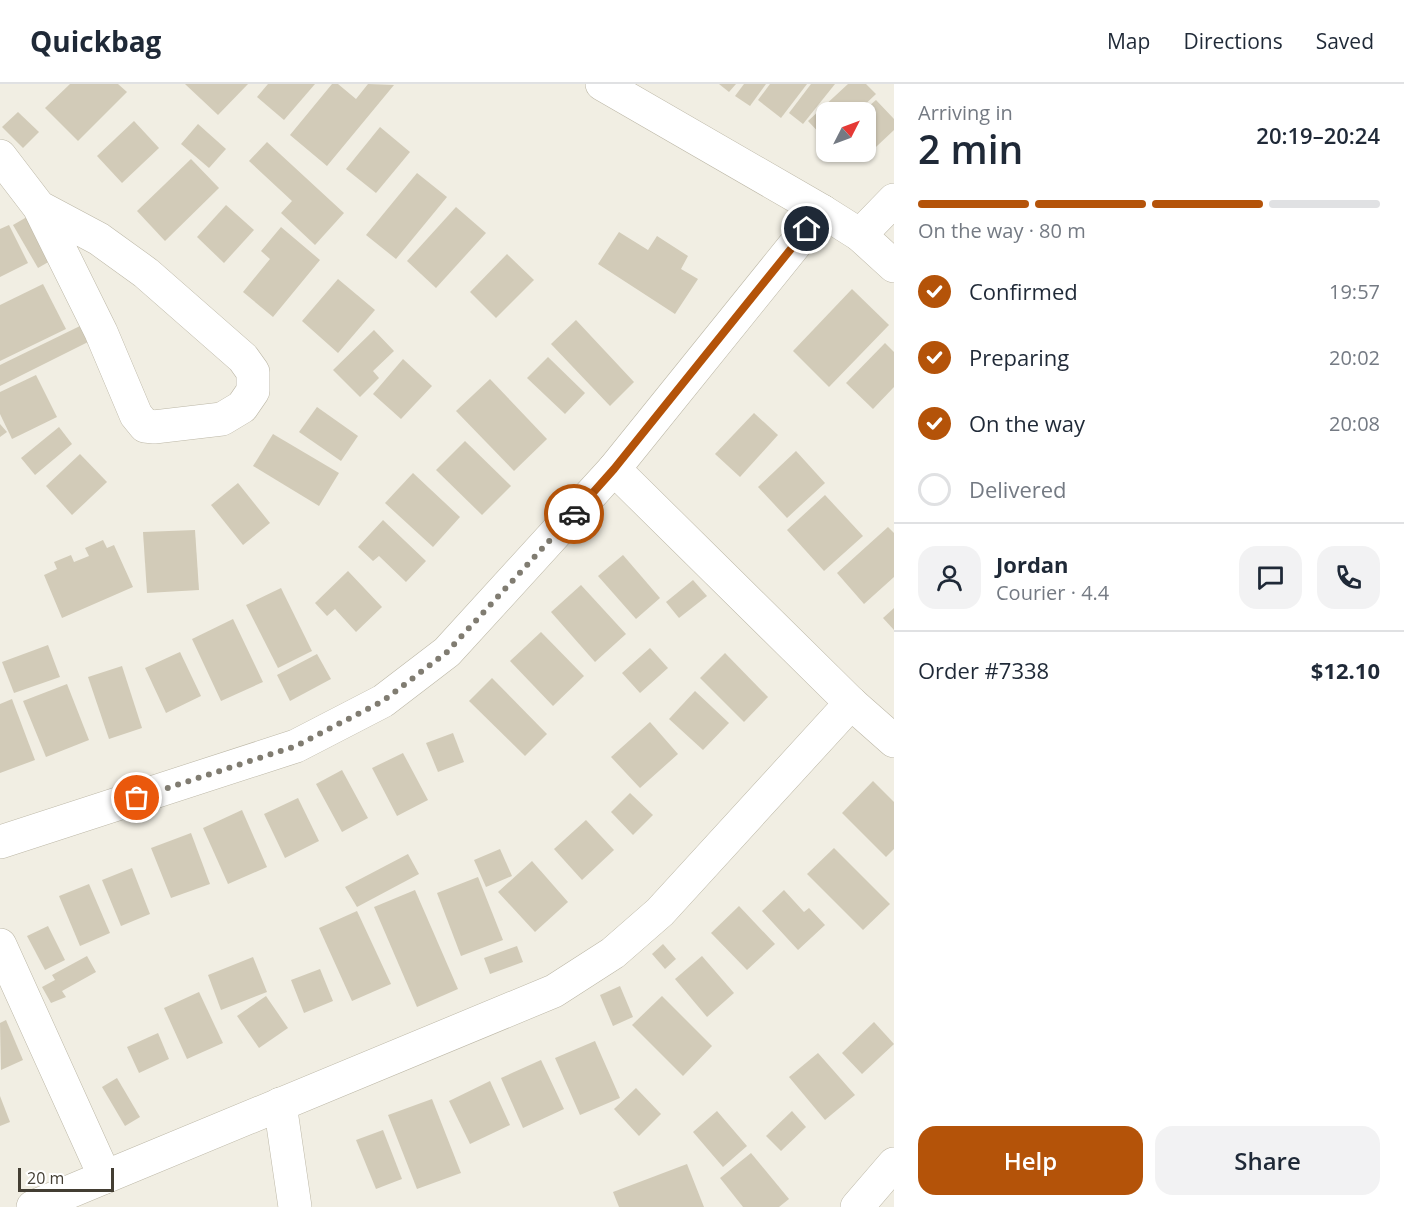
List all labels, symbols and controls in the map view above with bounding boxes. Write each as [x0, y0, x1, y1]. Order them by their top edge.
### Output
text: Quickbag [30, 22, 161, 60]
text: Map [1107, 27, 1150, 55]
text: Directions [1183, 27, 1283, 55]
text: Saved [1316, 27, 1374, 55]
text: Arriving in [918, 99, 1013, 126]
north arrow [816, 102, 876, 162]
map controls [816, 102, 876, 162]
text: 20:19–20:24 [1256, 120, 1380, 150]
text: 2 min [918, 122, 1023, 175]
pin [781, 203, 832, 254]
icon: home [790, 212, 823, 245]
text: On the way · 80 m [918, 217, 1086, 244]
icon: check [918, 275, 951, 308]
text: Confirmed [969, 276, 1078, 306]
text: 19:57 [1329, 278, 1380, 305]
icon: check [918, 341, 951, 374]
text: Preparing [969, 342, 1069, 372]
text: 20:02 [1329, 344, 1380, 371]
icon: check [918, 407, 951, 440]
text: On the way [969, 408, 1085, 438]
text: 20:08 [1329, 410, 1380, 437]
text: Delivered [969, 474, 1067, 504]
courier [544, 484, 604, 544]
icon: car [558, 498, 591, 531]
button: person [918, 546, 981, 609]
button: chat [1239, 546, 1302, 609]
button: phone [1317, 546, 1380, 609]
text: Jordan [996, 549, 1069, 579]
text: Courier · 4.4 [996, 579, 1109, 606]
text: Order #7338 [918, 655, 1049, 685]
text: $12.10 [1311, 655, 1380, 685]
pin [111, 772, 162, 823]
icon: bag [120, 781, 153, 814]
button: Help [918, 1126, 1143, 1195]
button: Share [1155, 1126, 1380, 1195]
scale bar [18, 1165, 114, 1192]
text: 20 m [27, 1167, 64, 1189]

